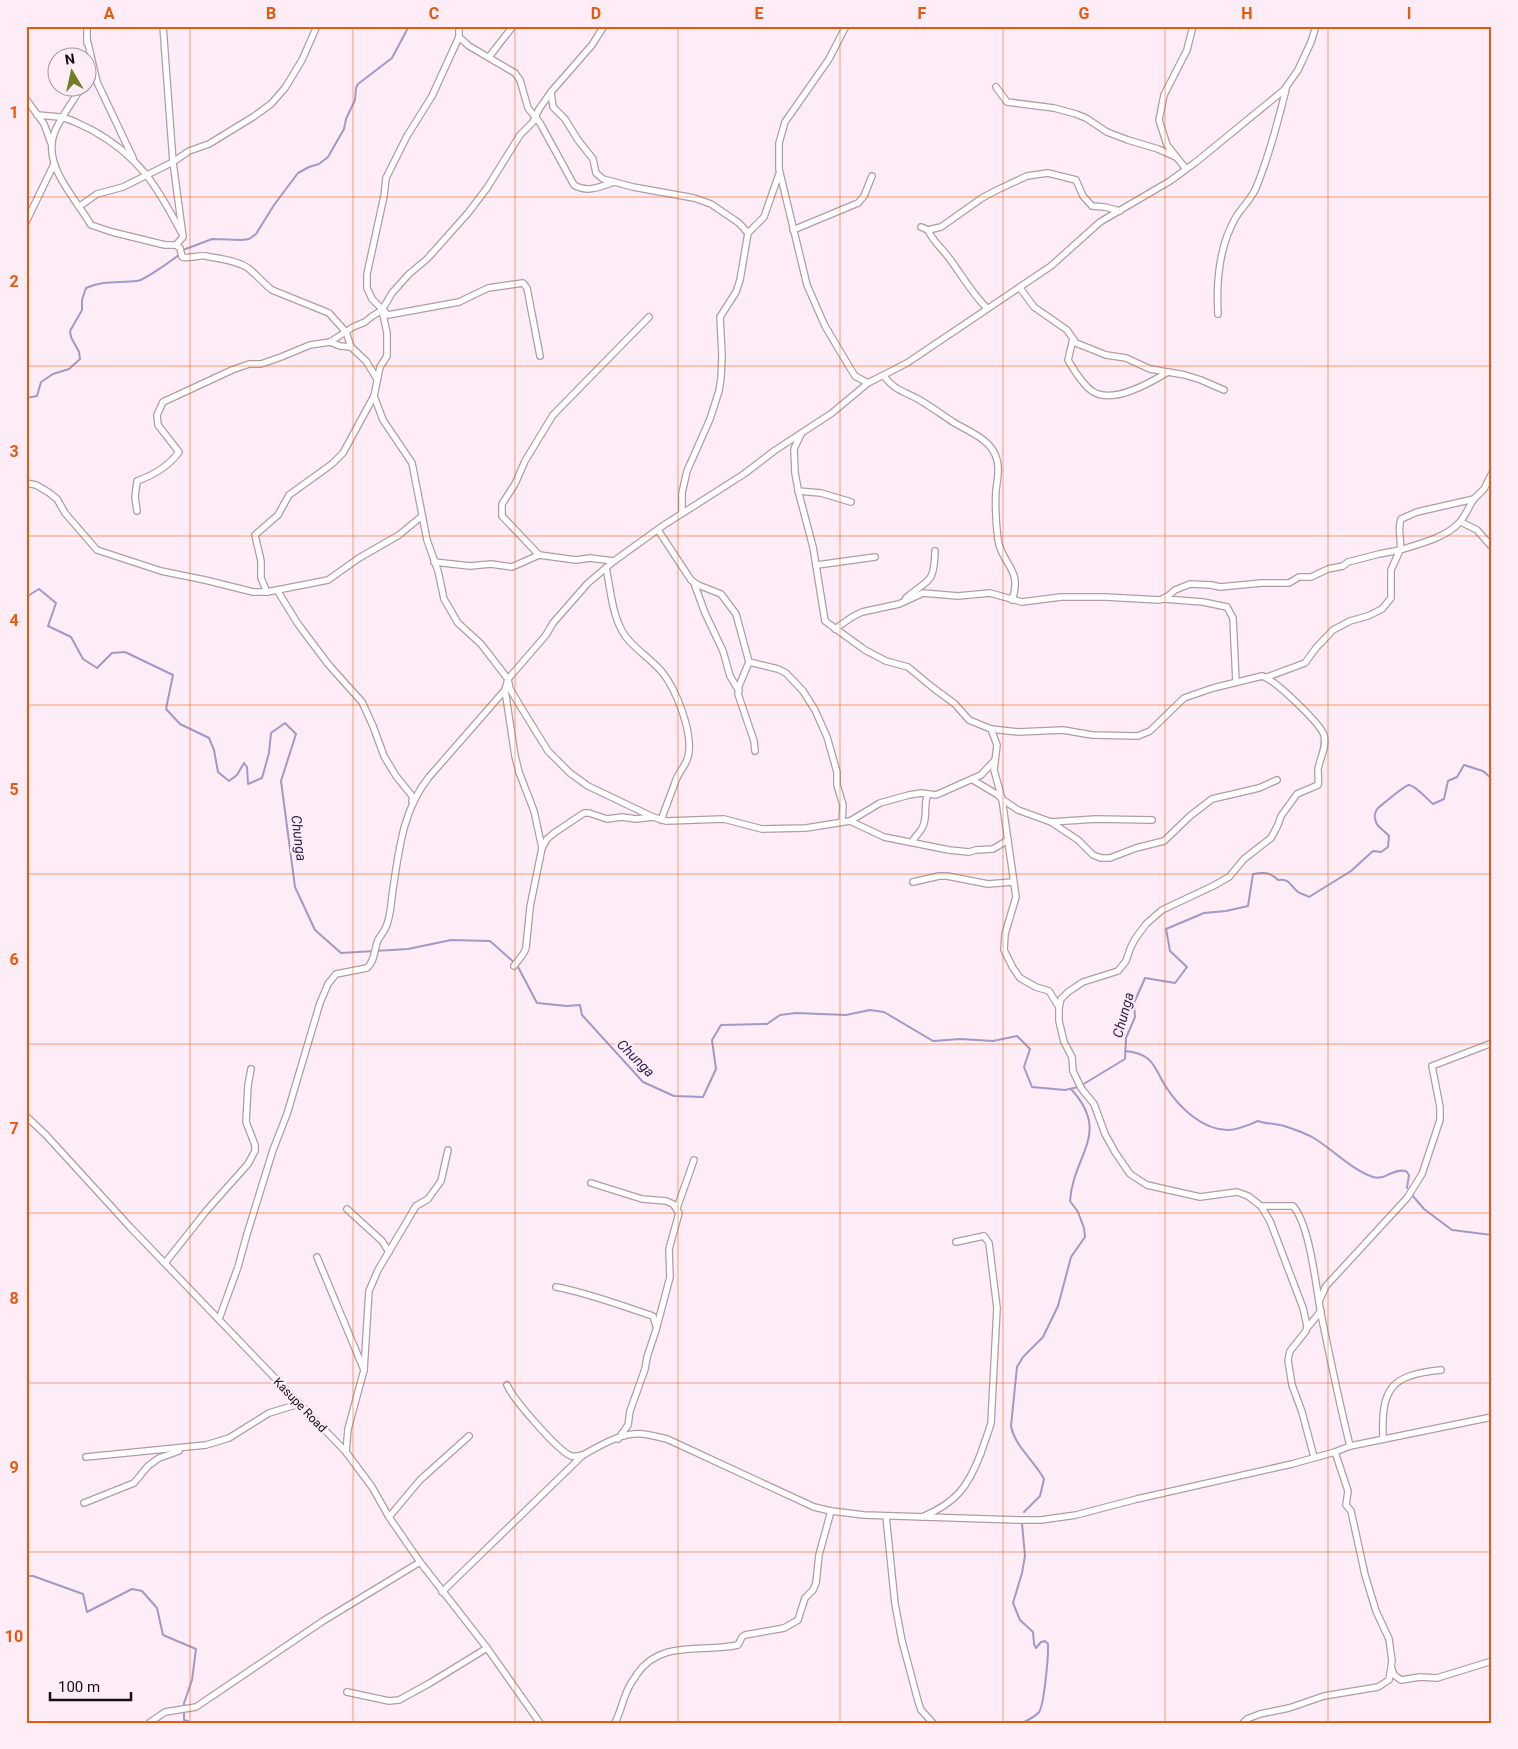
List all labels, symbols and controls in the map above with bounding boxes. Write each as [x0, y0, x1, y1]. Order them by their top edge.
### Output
text: A [104, 4, 115, 23]
text: B [266, 4, 276, 23]
text: C [429, 4, 439, 23]
text: D [591, 4, 601, 23]
text: E [755, 4, 764, 23]
text: F [918, 4, 927, 23]
text: G [1079, 4, 1090, 23]
text: H [1241, 4, 1253, 23]
text: I [1407, 4, 1411, 23]
north arrow [48, 48, 98, 98]
text: N [64, 50, 76, 68]
text: 1 [9, 103, 19, 122]
text: 2 [9, 272, 19, 291]
text: 3 [9, 442, 19, 461]
text: 4 [9, 611, 19, 630]
text: 5 [9, 780, 19, 799]
water label: Chunga [288, 814, 310, 862]
text: 6 [9, 950, 19, 969]
water label: Chunga [1109, 991, 1137, 1039]
water label: Chunga [614, 1036, 658, 1080]
text: 7 [9, 1119, 19, 1138]
text: 8 [9, 1289, 19, 1308]
street label: Kasupe Road [270, 1375, 330, 1435]
text: 9 [9, 1458, 19, 1477]
text: 10 [5, 1627, 23, 1646]
scale bar [50, 1669, 131, 1701]
text: 100 m [58, 1678, 100, 1696]

